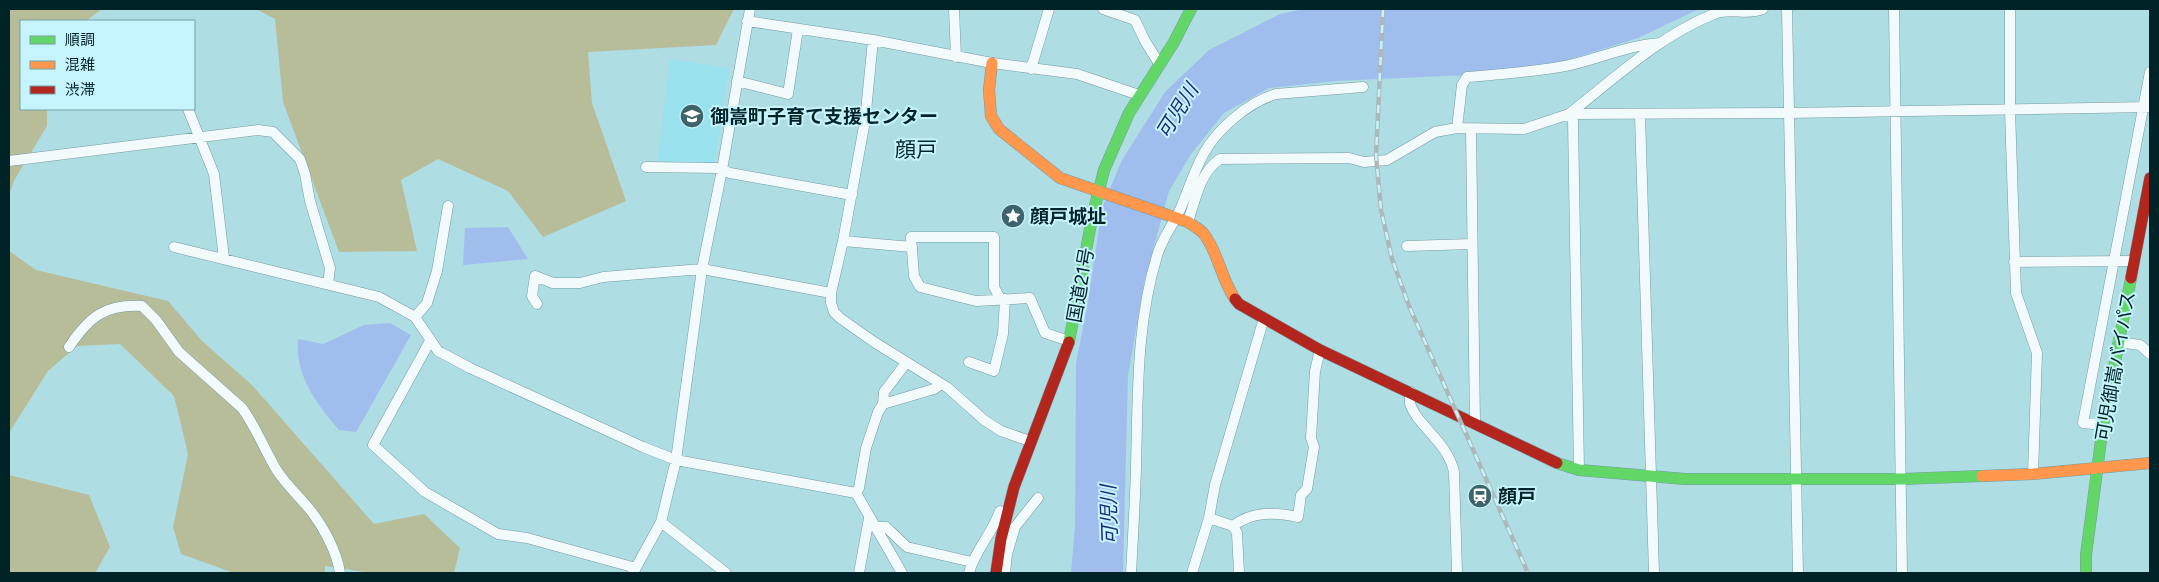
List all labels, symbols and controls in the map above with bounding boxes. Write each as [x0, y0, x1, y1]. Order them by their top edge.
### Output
legend [20, 20, 195, 110]
text: 順調 [65, 31, 95, 49]
text: 混雑 [65, 56, 95, 74]
water label: 可児川 [1151, 78, 1204, 143]
text: 渋滞 [65, 81, 95, 99]
school or university icon: 御嵩町子育て支援センター [679, 103, 705, 129]
place label: 御嵩町子育て支援センター [710, 105, 938, 128]
district label: 顔戸 [895, 137, 937, 162]
place icon: 顔戸城址 [1000, 203, 1026, 229]
place label: 顔戸城址 [1030, 205, 1106, 228]
street label: 国道21号 [1063, 246, 1098, 324]
street label: 可児御嵩バイパス [2091, 289, 2140, 443]
water label: 可児川 [1096, 483, 1122, 545]
station icon: 顔戸 [1467, 483, 1493, 509]
place label: 顔戸 [1498, 485, 1536, 508]

